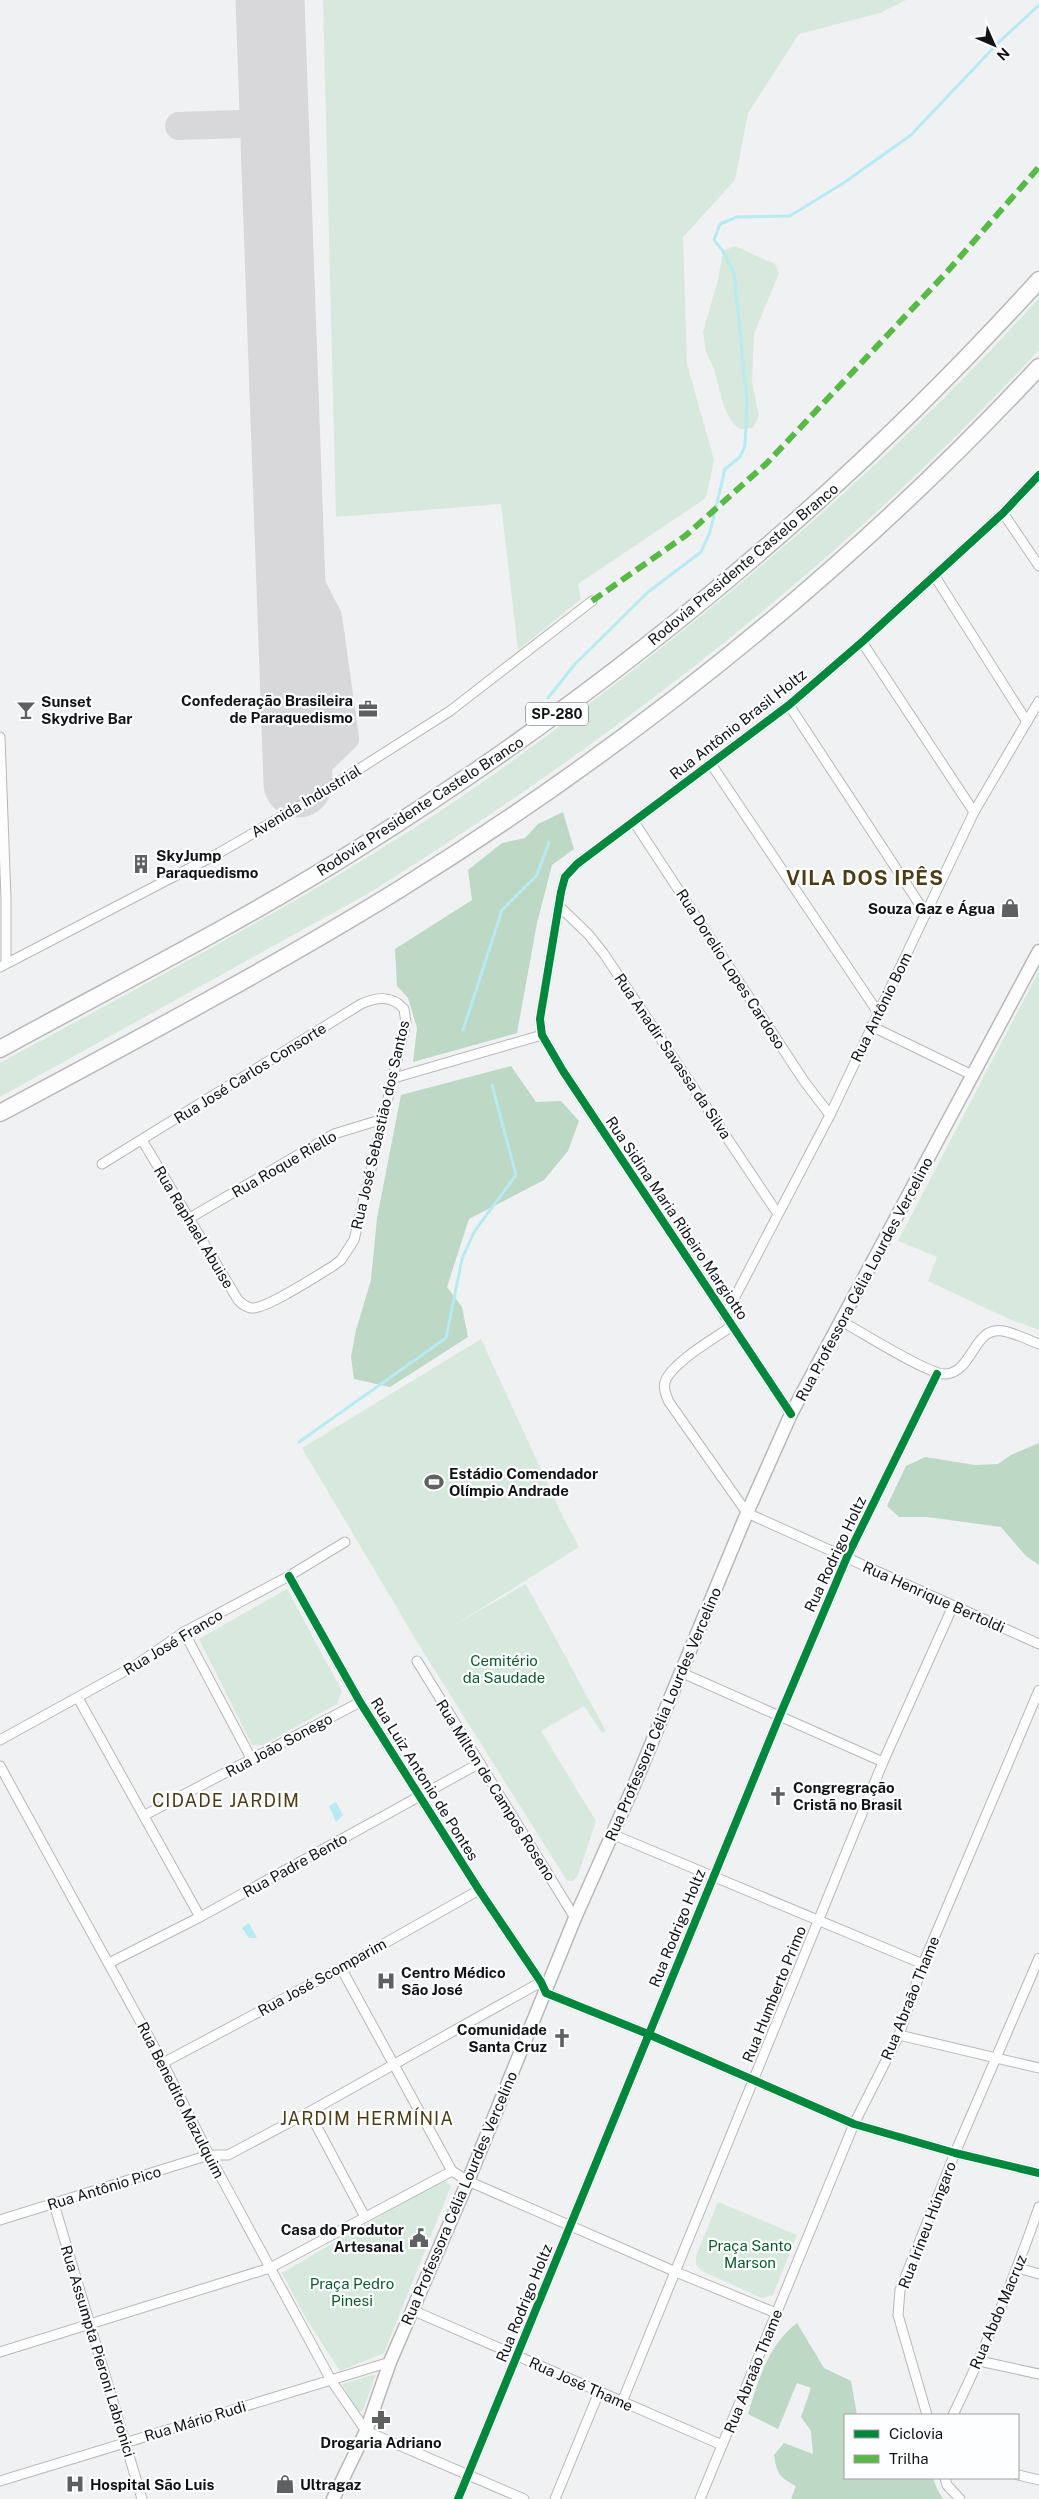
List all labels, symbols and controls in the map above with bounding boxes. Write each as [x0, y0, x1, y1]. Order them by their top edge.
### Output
north arrow [969, 20, 1019, 70]
text: N [994, 45, 1013, 64]
street label: Rodovia Presidente Castelo Branco [645, 479, 841, 649]
street label: Rua Antônio Brasil Holtz [666, 665, 810, 783]
place label: Confederação Brasileira de Paraquedismo [181, 692, 353, 726]
place label: Sunset Skydrive Bar [41, 693, 132, 727]
office icon: Confederação Brasileira de Paraquedismo [357, 698, 379, 720]
bar icon: Sunset Skydrive Bar [15, 699, 37, 721]
road number: SP-280 [526, 702, 588, 726]
street label: Rodovia Presidente Castelo Branco [314, 733, 526, 879]
street label: Avenida Industrial [248, 761, 364, 841]
place label: SkyJump Paraquedismo [156, 847, 259, 881]
building icon: SkyJump Paraquedismo [130, 853, 152, 875]
district label: VILA DOS IPÊS [786, 866, 944, 890]
street label: Rua Dorelio Lopes Cardoso [673, 886, 789, 1052]
shop icon: Souza Gaz e Água [999, 897, 1021, 919]
place label: Souza Gaz e Água [868, 900, 995, 917]
street label: Rua Antônio Bom [847, 949, 915, 1065]
street label: Rua Anadir Savassa da Silva [611, 970, 735, 1142]
street label: Rua José Carlos Consorte [171, 1019, 329, 1127]
street label: Rua José Sebastião dos Santos [348, 1019, 412, 1231]
street label: Rua Sidina Maria Ribeiro Margiotto [602, 1113, 752, 1323]
street label: Rua Roque Riello [229, 1127, 339, 1201]
street label: Rua Professora Célia Lourdes Vercelino [792, 1154, 936, 1404]
street label: Rua Raphael Abuise [151, 1163, 237, 1291]
place label: Estádio Comendador Olímpio Andrade [449, 1465, 598, 1499]
sports icon: Estádio Comendador Olímpio Andrade [423, 1471, 445, 1493]
street label: Rua Rodrigo Holtz [801, 1493, 869, 1615]
street label: Rua Henrique Bertoldi [860, 1558, 1008, 1636]
street label: Rua Professora Célia Lourdes Vercelino [602, 1585, 724, 1843]
street label: Rua José Franco [120, 1606, 226, 1678]
park label: Cemitério da Saudade [463, 1652, 545, 1686]
street label: Rua Luiz Antonio de Pontes [368, 1694, 482, 1864]
street label: Rua Milton de Campos Roseno [433, 1696, 559, 1884]
street label: Rua João Sonego [223, 1710, 335, 1780]
place label: Congregração Cristã no Brasil [793, 1779, 902, 1813]
church icon: Congregração Cristã no Brasil [767, 1785, 789, 1807]
district label: CIDADE JARDIM [152, 1790, 300, 1811]
street label: Rua Padre Bento [240, 1829, 350, 1901]
street label: Rua Rodrigo Holtz [646, 1867, 708, 1989]
street label: Rua Humberto Primo [739, 1923, 809, 2065]
street label: Rua Abraão Thame [877, 1934, 943, 2062]
street label: Rua José Scomparim [255, 1935, 389, 2019]
place label: Centro Médico São José [401, 1964, 506, 1998]
hospital icon: Centro Médico São José [375, 1970, 397, 1992]
street label: Rua Benedito Mazulquim [134, 2019, 228, 2181]
place label: Comunidade Santa Cruz [457, 2021, 547, 2055]
church icon: Comunidade Santa Cruz [551, 2027, 573, 2049]
street label: Rua Professora Célia Lourdes Vercelino [398, 2069, 520, 2327]
district label: JARDIM HERMÍNIA [280, 2107, 454, 2129]
street label: Rua Irineu Húngaro [895, 2159, 959, 2291]
street label: Rua Antônio Pico [45, 2163, 163, 2213]
place label: Casa do Produtor Artesanal [281, 2221, 404, 2255]
public building icon: Casa do Produtor Artesanal [408, 2227, 430, 2249]
park label: Praça Santo Marson [708, 2237, 792, 2271]
street label: Rua Rodrigo Holtz [493, 2242, 555, 2364]
street label: Rua Assumpta Pieroni Labronici [58, 2243, 138, 2459]
street label: Rua Abdo Macruz [966, 2252, 1030, 2372]
park label: Praça Pedro Pinesi [310, 2275, 394, 2309]
street label: Rua Abraão Thame [720, 2307, 786, 2435]
street label: Rua José Thame [526, 2353, 636, 2415]
street label: Rua Mário Rudi [142, 2397, 248, 2445]
pharmacy icon: Drogaria Adriano [370, 2409, 392, 2431]
legend [844, 2414, 1019, 2479]
text: Ciclovia [889, 2425, 943, 2442]
place label: Drogaria Adriano [320, 2434, 442, 2451]
text: Trilha [889, 2450, 928, 2467]
hospital icon: Hospital São Luis [64, 2473, 86, 2495]
shop icon: Ultragaz [274, 2473, 296, 2495]
place label: Hospital São Luis [90, 2476, 215, 2493]
place label: Ultragaz [300, 2476, 361, 2493]

